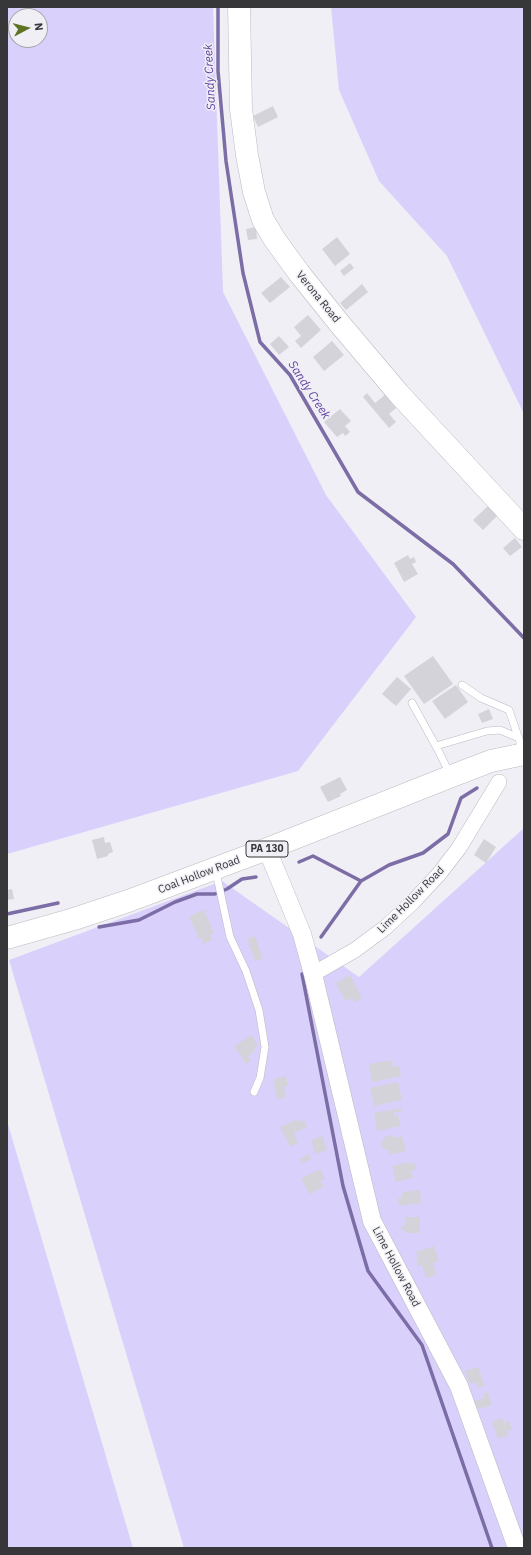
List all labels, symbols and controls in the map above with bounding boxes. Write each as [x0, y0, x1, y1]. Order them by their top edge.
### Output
north arrow [8, 8, 48, 48]
text: N [31, 22, 46, 31]
water label: Sandy Creek [201, 44, 219, 110]
street label: Verona Road [293, 269, 343, 325]
water label: Sandy Creek [285, 358, 333, 422]
road number: PA 130 [246, 841, 288, 857]
street label: Coal Hollow Road [156, 853, 242, 897]
street label: Lime Hollow Road [375, 864, 447, 936]
street label: Lime Hollow Road [369, 1225, 423, 1309]

